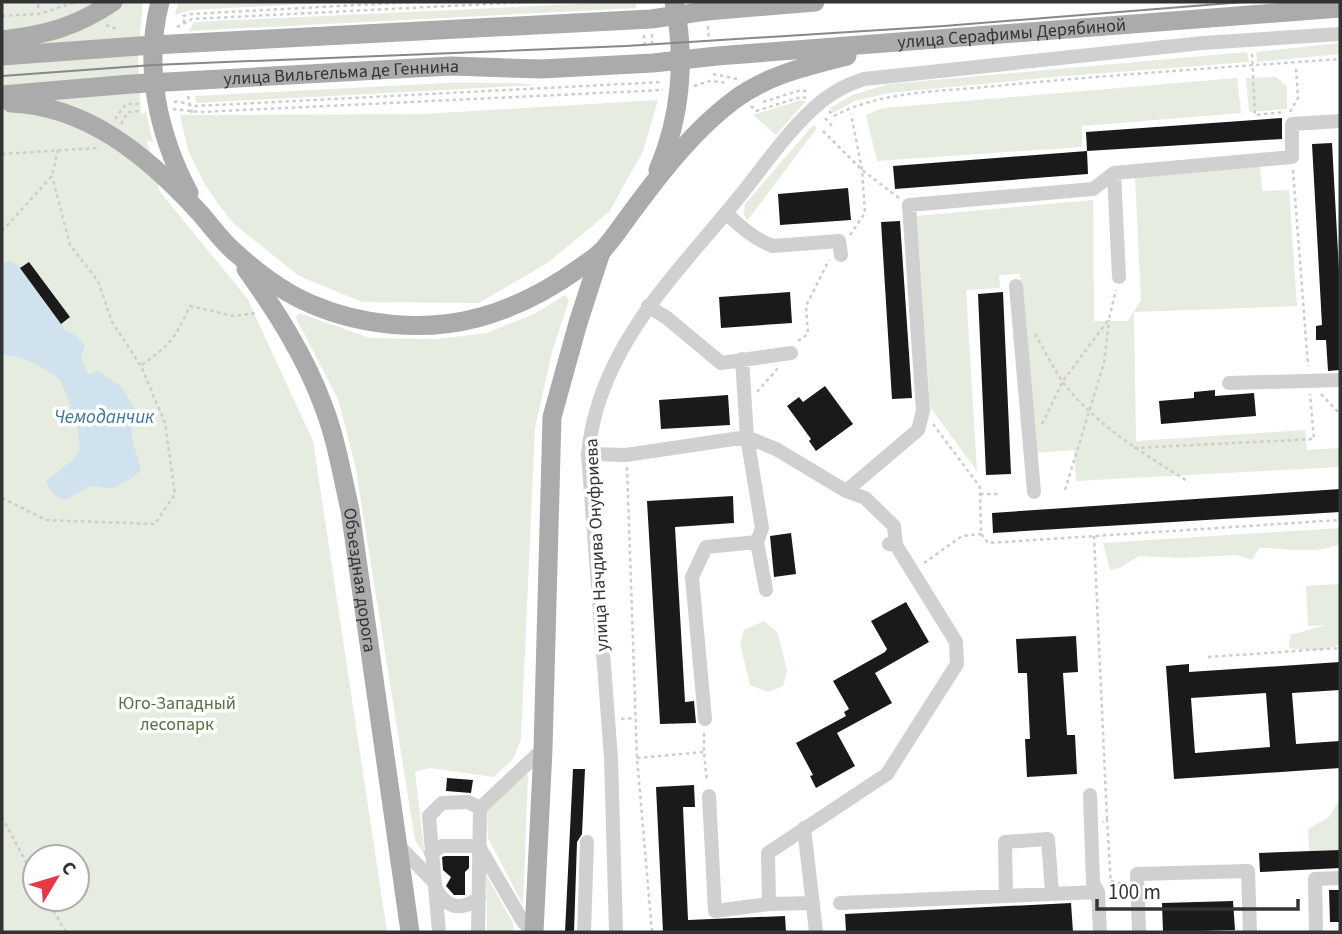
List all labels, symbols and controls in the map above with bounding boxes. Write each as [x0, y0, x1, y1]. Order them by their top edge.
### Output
street label: улица Серафимы Дерябиной [896, 12, 1127, 55]
street label: улица Вильгельма де Геннина [223, 53, 459, 91]
water label: Чемоданчик [54, 404, 155, 431]
street label: улица Начдива Онуфриева [579, 438, 615, 652]
street label: Объездная дорога [337, 506, 383, 654]
park label: Юго-Западный лесопарк [118, 691, 236, 737]
north arrow [21, 843, 91, 913]
text: С [54, 856, 82, 881]
scale bar [1097, 867, 1298, 911]
text: 100 m [1108, 877, 1161, 907]

